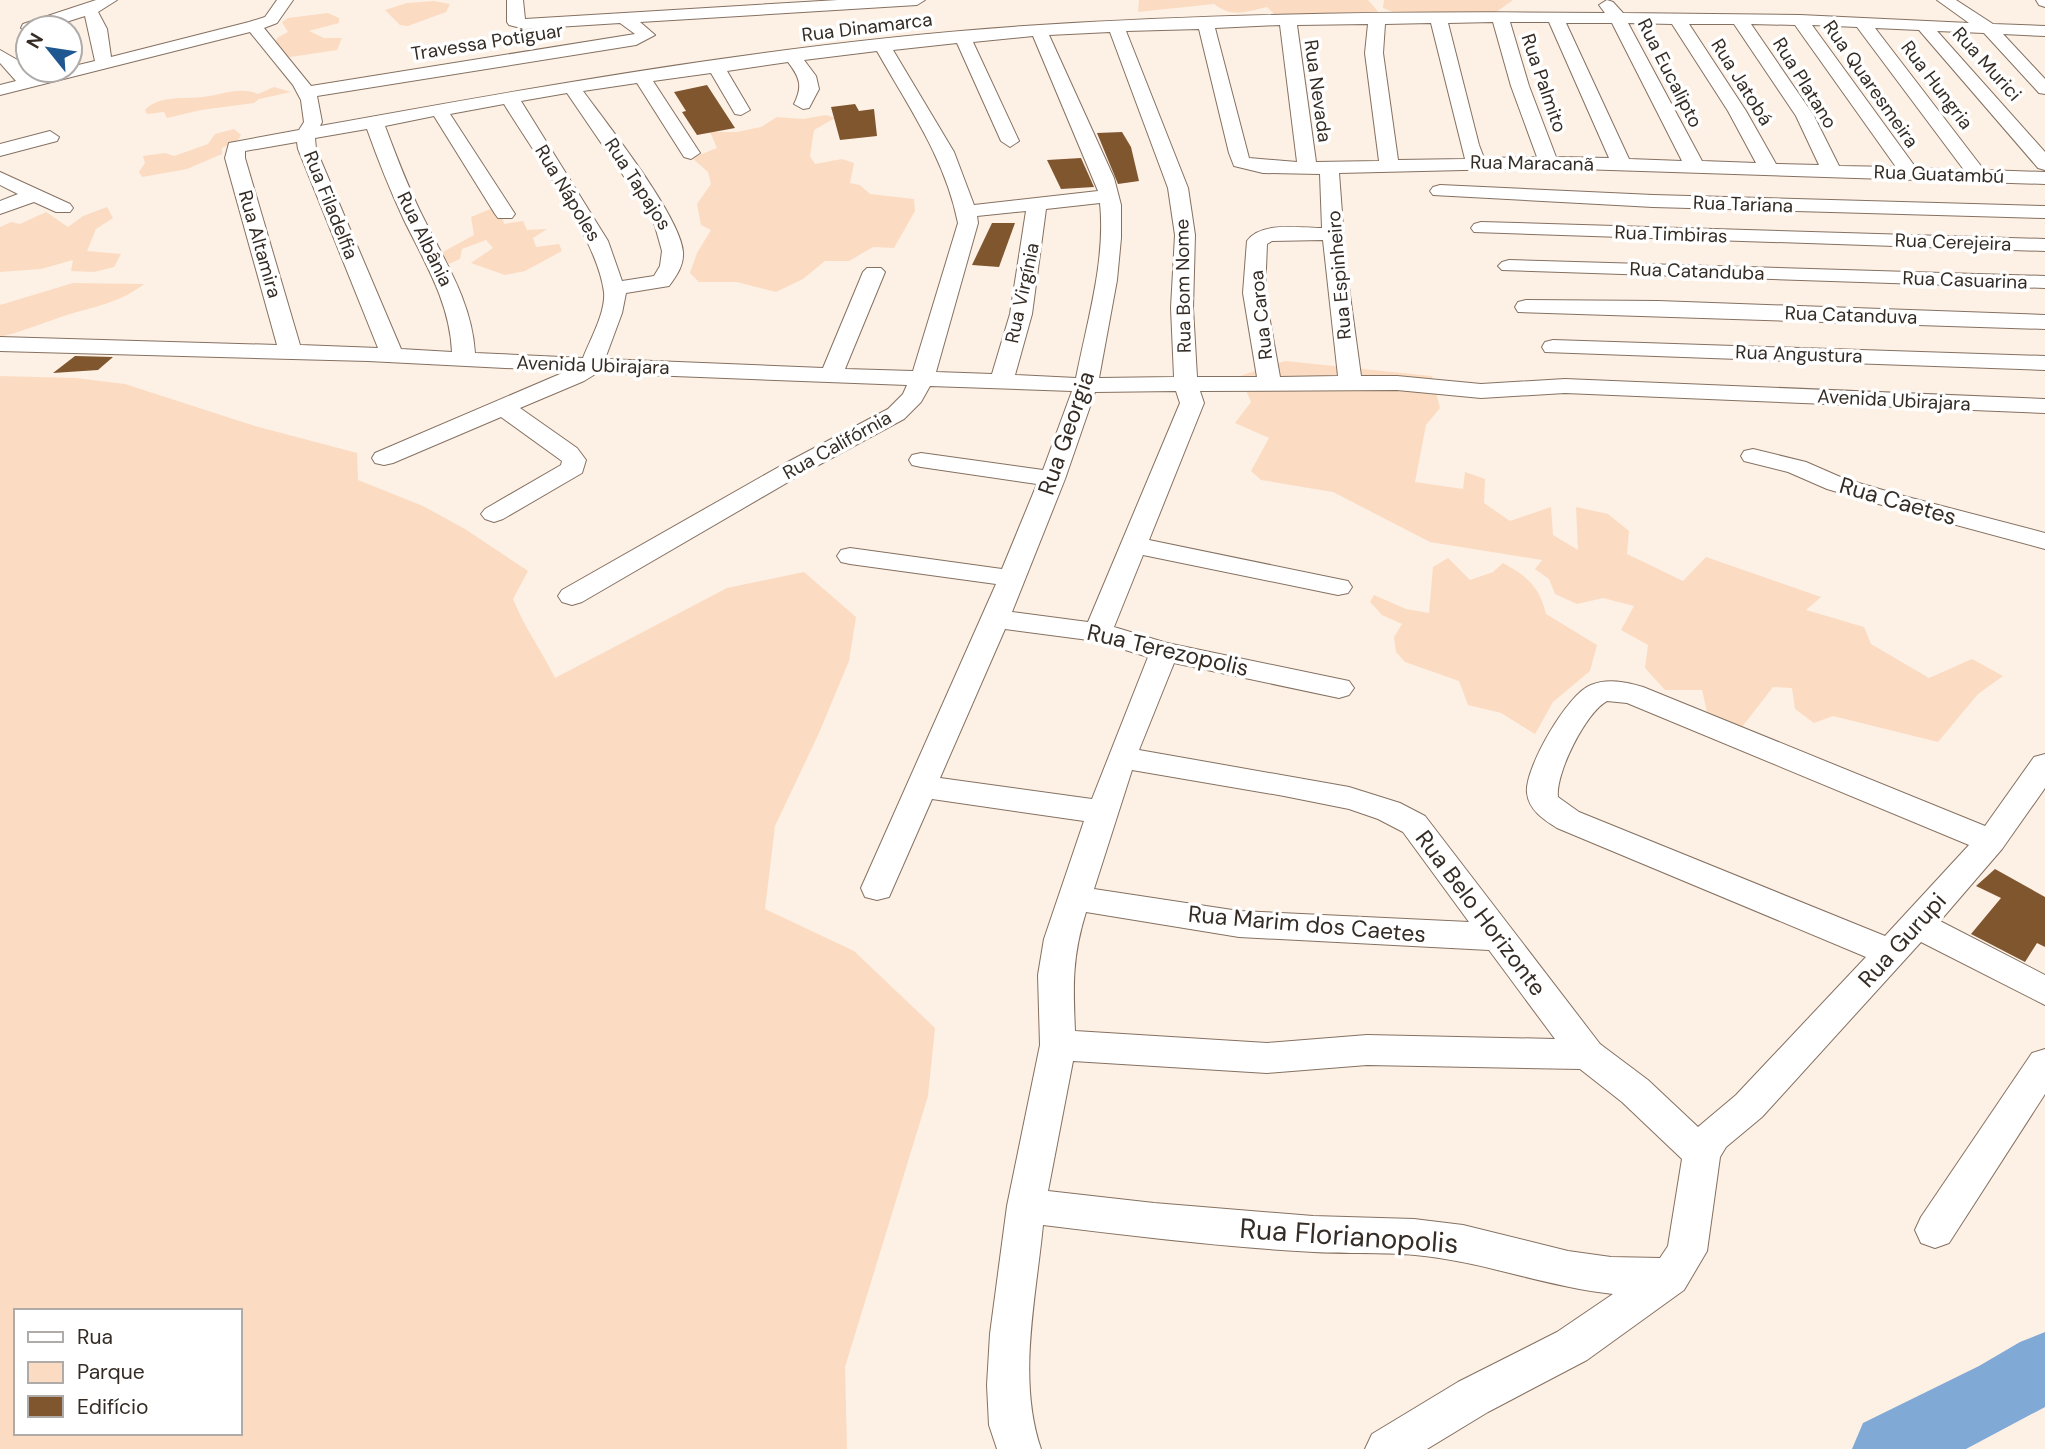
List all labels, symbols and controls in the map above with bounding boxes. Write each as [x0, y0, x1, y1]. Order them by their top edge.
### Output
street label: Rua Dinamarca [800, 7, 934, 47]
north arrow [14, 14, 84, 84]
street label: Rua Eucalipto [1632, 14, 1708, 132]
street label: Rua Quaresmeira [1818, 15, 1924, 153]
street label: Travessa Potiguar [409, 18, 565, 66]
street label: Rua Murici [1947, 22, 2027, 106]
text: N [20, 28, 49, 53]
street label: Rua Palmito [1515, 30, 1573, 136]
street label: Rua Platano [1767, 33, 1843, 133]
street label: Rua Jatobá [1705, 34, 1779, 130]
street label: Rua Hungria [1895, 36, 1979, 134]
street label: Rua Nevada [1298, 38, 1338, 144]
street label: Rua Tapajos [599, 133, 677, 235]
street label: Rua Nápoles [529, 140, 607, 246]
street label: Rua Filadelfia [298, 147, 364, 263]
street label: Rua Maracanã [1470, 149, 1594, 177]
street label: Rua Guatambú [1873, 159, 2005, 189]
street label: Rua Altamira [233, 187, 287, 301]
street label: Rua Albânia [391, 187, 459, 291]
street label: Rua Tariana [1692, 190, 1794, 218]
street label: Rua Espinheiro [1321, 209, 1357, 341]
street label: Rua Bom Nome [1169, 219, 1197, 353]
street label: Rua Timbiras [1614, 220, 1728, 248]
street label: Rua Cerejeira [1894, 227, 2012, 257]
street label: Rua Virgínia [999, 240, 1045, 346]
street label: Rua Catanduba [1629, 256, 1765, 286]
street label: Rua Casuarina [1902, 265, 2028, 295]
street label: Rua Caroa [1244, 269, 1278, 361]
street label: Rua Catanduva [1784, 300, 1918, 330]
street label: Rua Angustura [1735, 339, 1863, 369]
street label: Avenida Ubirajara [516, 350, 670, 380]
street label: Rua Georgia [1031, 367, 1101, 499]
street label: Avenida Ubirajara [1817, 384, 1971, 416]
street label: Rua Califórnia [778, 405, 896, 485]
street label: Rua Caetes [1836, 470, 1960, 532]
street label: Rua Terezopolis [1084, 617, 1252, 683]
street label: Rua Belo Horizonte [1409, 824, 1553, 1002]
street label: Rua Gurupi [1851, 886, 1953, 994]
street label: Rua Marim dos Caetes [1187, 899, 1427, 949]
street label: Rua Florianopolis [1238, 1210, 1460, 1262]
legend [14, 1309, 242, 1435]
text: Rua [77, 1323, 113, 1351]
text: Parque [77, 1358, 145, 1386]
text: Edifício [77, 1393, 148, 1421]

